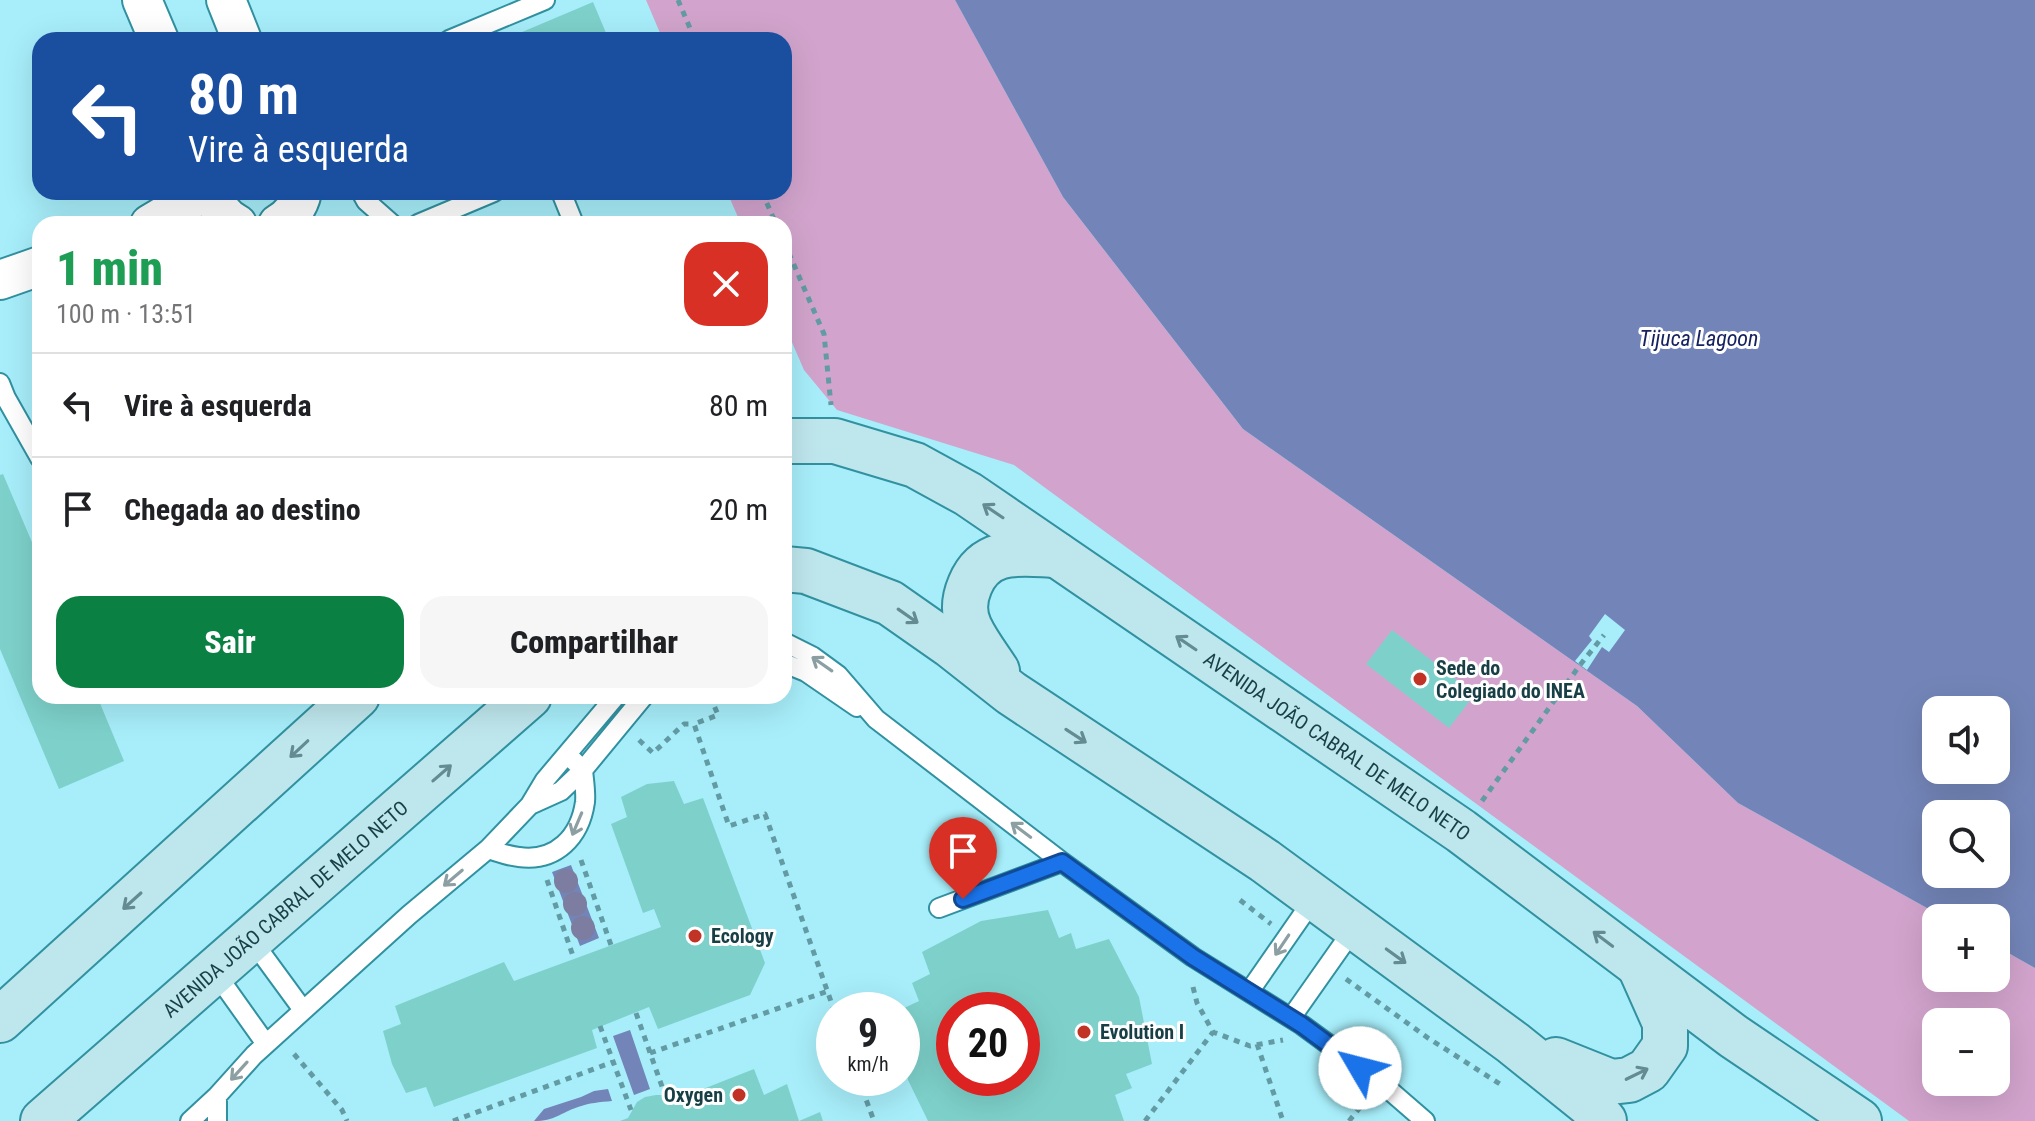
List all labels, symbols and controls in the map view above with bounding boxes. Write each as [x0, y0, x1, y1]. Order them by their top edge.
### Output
text: 80 m [188, 62, 299, 128]
icon: left [56, 64, 160, 168]
text: Vire à esquerda [188, 129, 409, 171]
text: 1 min [56, 240, 163, 297]
button: close [684, 242, 768, 326]
text: 100 m · 13:51 [56, 299, 196, 329]
water label: Tijuca Lagoon [1640, 326, 1758, 351]
icon: left [56, 383, 100, 427]
text: Vire à esquerda [124, 388, 312, 423]
text: 80 m [709, 388, 768, 423]
icon: arrive [56, 487, 100, 531]
text: Chegada ao destino [124, 492, 361, 527]
text: 20 m [709, 492, 768, 527]
one-way arrow [982, 503, 1004, 519]
button: Sair [56, 596, 404, 688]
button: Compartilhar [420, 596, 768, 688]
one-way arrow [896, 608, 918, 624]
one-way arrow [1175, 635, 1197, 651]
street label: AVENIDA JOÃO CABRAL DE MELO NETO [1199, 647, 1475, 846]
one-way arrow [812, 656, 834, 672]
place label: Sede do Colegiado do INEA [1436, 656, 1585, 703]
marker: Sede do Colegiado do INEA [1411, 670, 1429, 688]
map controls [1922, 696, 2010, 1096]
button: sound [1922, 696, 2010, 784]
one-way arrow [1065, 728, 1087, 744]
one-way arrow [289, 739, 309, 758]
one-way arrow [431, 764, 451, 782]
street label: AVENIDA JOÃO CABRAL DE MELO NETO [158, 795, 413, 1023]
button: search [1922, 800, 2010, 888]
one-way arrow [569, 811, 584, 835]
pin [929, 817, 997, 899]
one-way arrow [1011, 822, 1032, 839]
icon: arrive [941, 829, 985, 873]
one-way arrow [443, 869, 463, 887]
one-way arrow [122, 891, 142, 910]
button: + [1922, 904, 2010, 992]
place label: Ecology [711, 924, 774, 948]
marker: Ecology [686, 927, 704, 945]
one-way arrow [1593, 930, 1615, 947]
one-way arrow [1274, 933, 1290, 955]
one-way arrow [1385, 948, 1406, 965]
speed limit sign: 20 [936, 992, 1040, 1096]
button: − [1922, 1008, 2010, 1096]
text: 9 [858, 1010, 878, 1057]
place label: Evolution I [1100, 1020, 1184, 1044]
marker: Evolution I [1075, 1023, 1093, 1041]
position arrow [1318, 1026, 1402, 1110]
text: km/h [847, 1052, 889, 1076]
one-way arrow [230, 1061, 248, 1081]
one-way arrow [1625, 1066, 1649, 1081]
place label: Oxygen [664, 1083, 723, 1107]
marker: Oxygen [730, 1086, 748, 1104]

